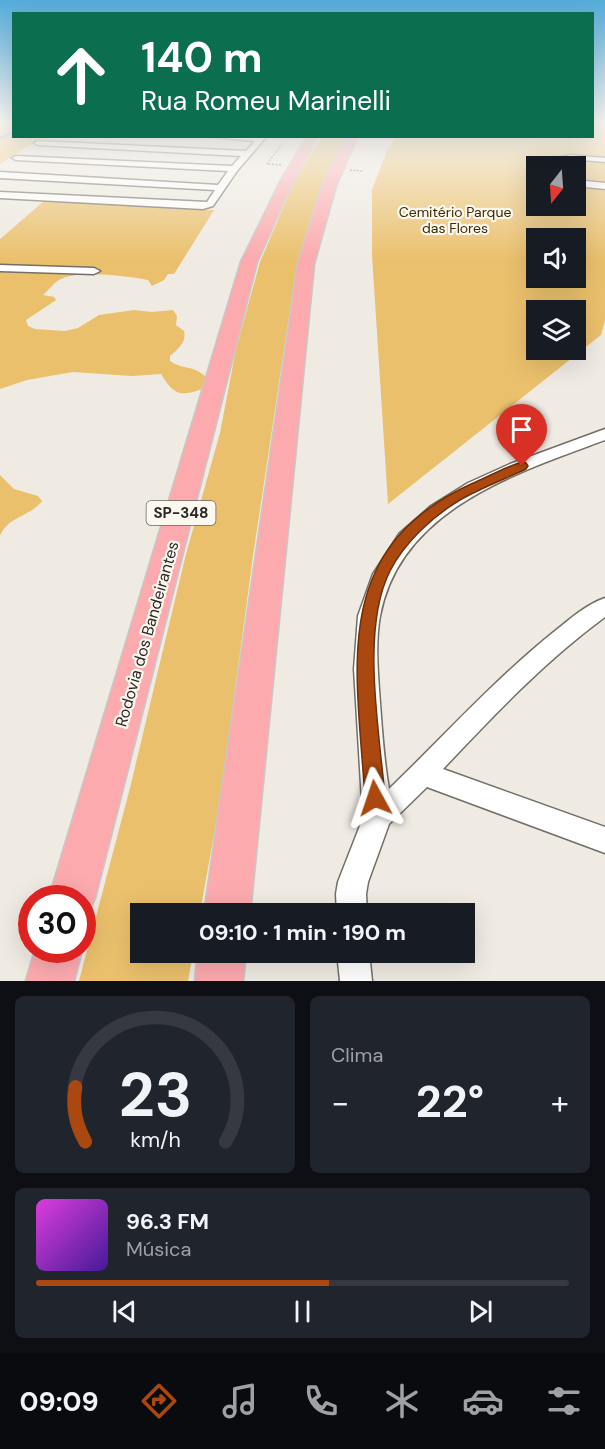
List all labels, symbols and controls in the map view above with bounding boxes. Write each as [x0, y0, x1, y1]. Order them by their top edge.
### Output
text: 140 m [141, 30, 263, 85]
icon: ahead [42, 36, 120, 114]
text: Rua Romeu Marinelli [141, 83, 391, 118]
north arrow [526, 156, 586, 216]
map controls [526, 156, 586, 360]
park label: Cemitério Parque das Flores [399, 203, 511, 237]
button: sound [526, 228, 586, 288]
button: layers [526, 300, 586, 360]
pin [496, 404, 547, 466]
icon: arrive [505, 413, 538, 446]
road number: SP-348 [146, 501, 216, 525]
street label: Rodovia dos Bandeirantes [110, 539, 184, 729]
position arrow [343, 766, 407, 830]
speed limit sign: 30 [18, 885, 96, 963]
text: 09:10 · 1 min · 190 m [199, 918, 406, 947]
text: Clima [331, 1042, 383, 1068]
text: 23 [118, 1054, 192, 1135]
text: 22° [416, 1072, 484, 1131]
text: − [331, 1081, 349, 1124]
text: + [551, 1081, 569, 1124]
text: km/h [130, 1126, 180, 1154]
text: 96.3 FM [126, 1207, 209, 1236]
text: Música [126, 1236, 191, 1262]
icon: previous [108, 1295, 141, 1328]
icon: pause [286, 1295, 319, 1328]
icon: next [464, 1295, 497, 1328]
icon: directions [138, 1380, 180, 1422]
icon: music [219, 1380, 261, 1422]
icon: phone [300, 1380, 342, 1422]
icon: climate [381, 1380, 423, 1422]
icon: car [462, 1380, 504, 1422]
icon: filters [543, 1380, 585, 1422]
text: 09:09 [20, 1384, 99, 1419]

